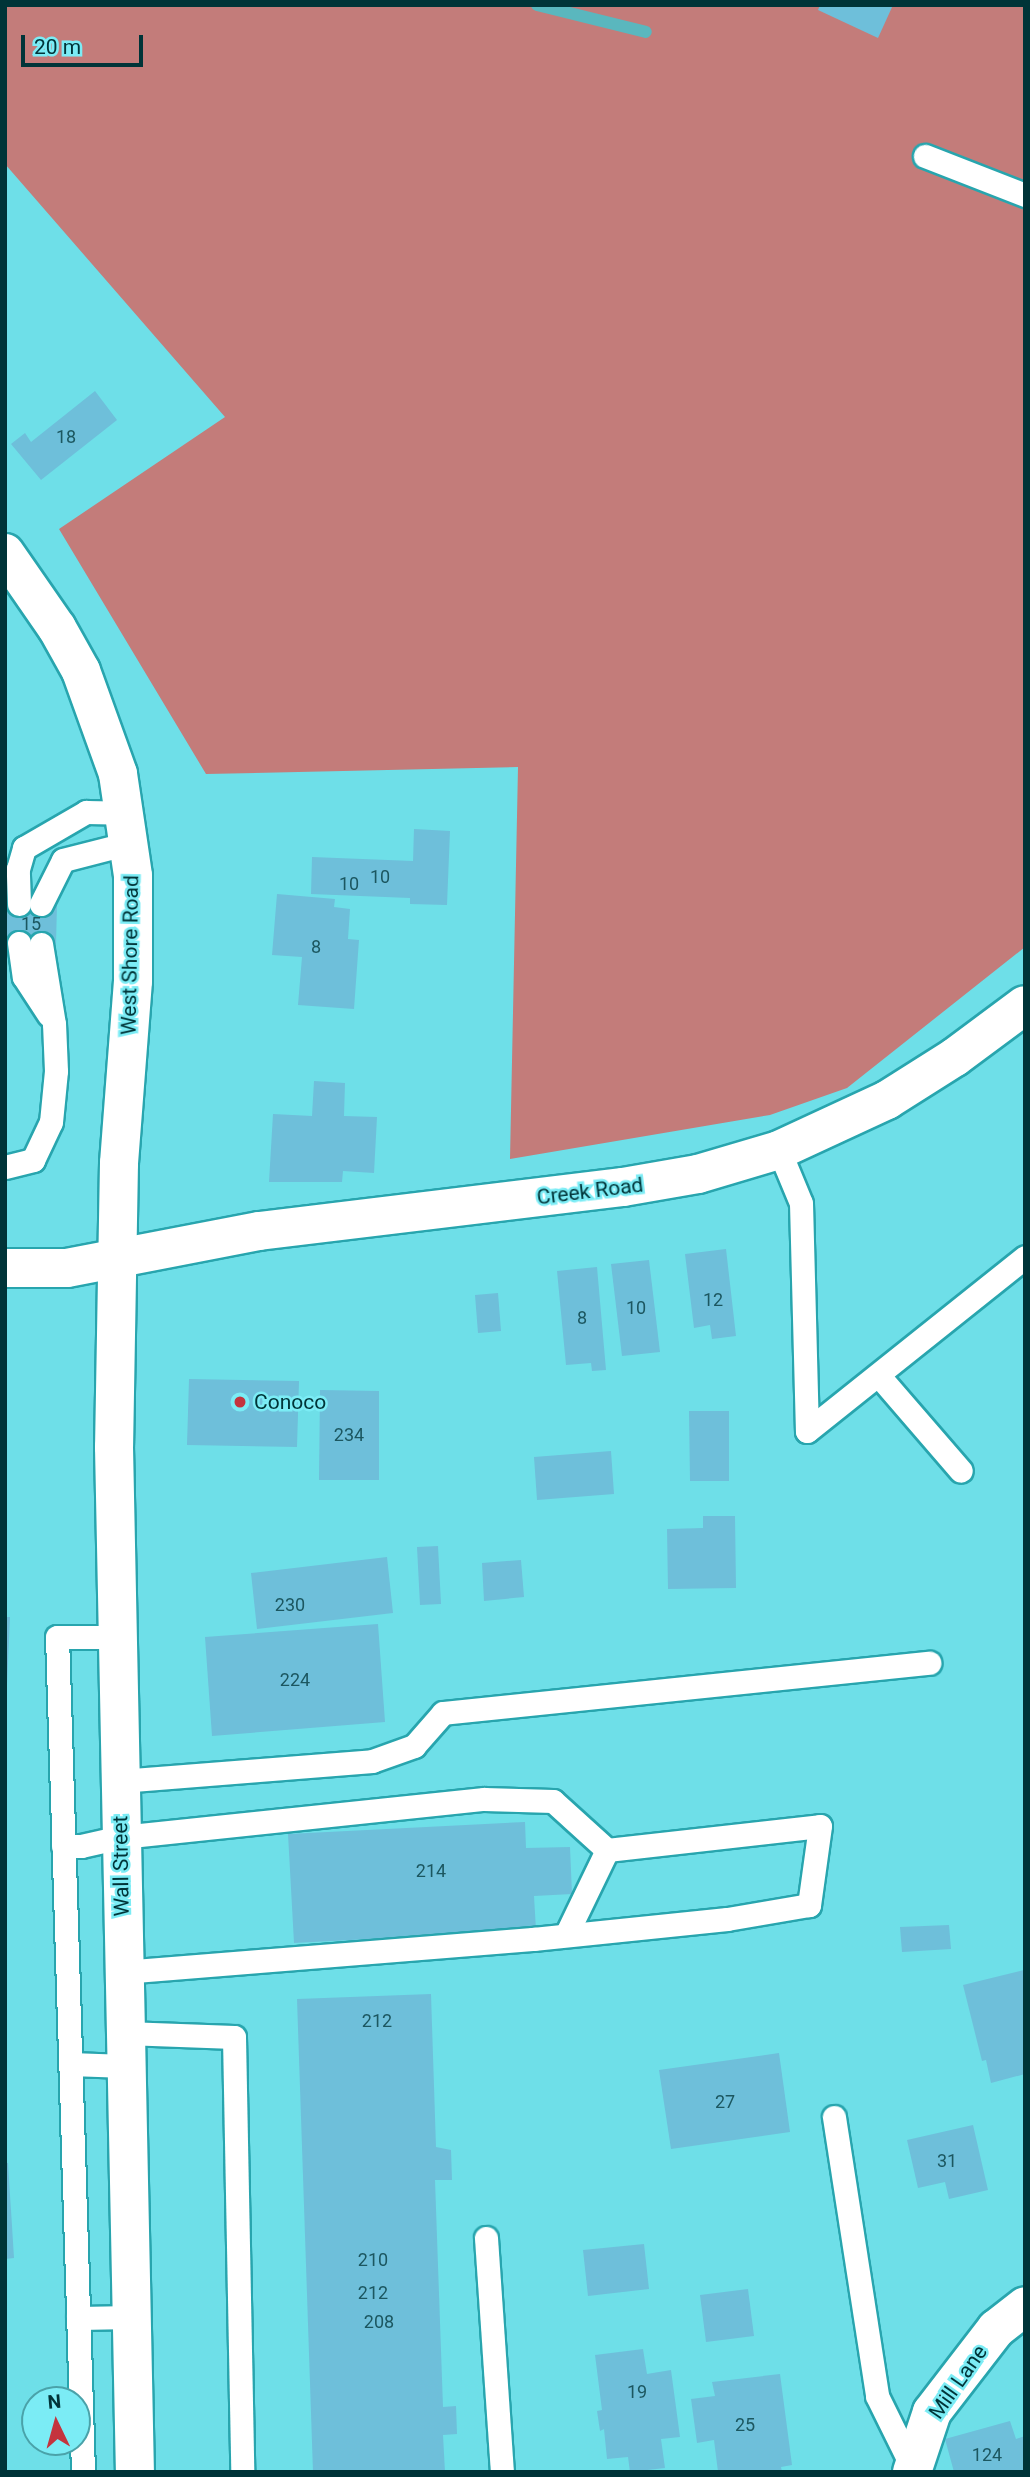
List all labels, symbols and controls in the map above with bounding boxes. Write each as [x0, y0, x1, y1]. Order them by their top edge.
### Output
scale bar [24, 21, 147, 65]
text: 20 m [34, 35, 81, 59]
house number: 18 [56, 426, 76, 448]
house number: 10 [370, 866, 390, 888]
house number: 10 [339, 873, 359, 895]
street label: West Shore Road [116, 875, 144, 1035]
house number: 15 [21, 913, 41, 935]
house number: 8 [311, 936, 321, 958]
street label: Creek Road [535, 1172, 645, 1210]
house number: 12 [703, 1289, 723, 1311]
house number: 10 [626, 1297, 646, 1319]
house number: 8 [577, 1307, 587, 1329]
place label: Conoco [254, 1389, 326, 1415]
marker: Conoco [232, 1394, 248, 1410]
house number: 234 [334, 1424, 364, 1446]
house number: 230 [275, 1594, 305, 1616]
house number: 224 [280, 1669, 310, 1691]
street label: Wall Street [108, 1816, 134, 1916]
house number: 214 [416, 1860, 446, 1882]
house number: 212 [362, 2010, 392, 2032]
house number: 27 [715, 2091, 735, 2113]
house number: 31 [937, 2150, 957, 2172]
house number: 210 [358, 2249, 388, 2271]
house number: 212 [358, 2282, 388, 2304]
house number: 208 [364, 2311, 394, 2333]
street label: Mill Lane [923, 2340, 993, 2424]
house number: 19 [627, 2381, 647, 2403]
north arrow [21, 2386, 91, 2456]
text: N [47, 2390, 62, 2414]
house number: 25 [735, 2414, 755, 2436]
house number: 124 [972, 2444, 1002, 2466]

